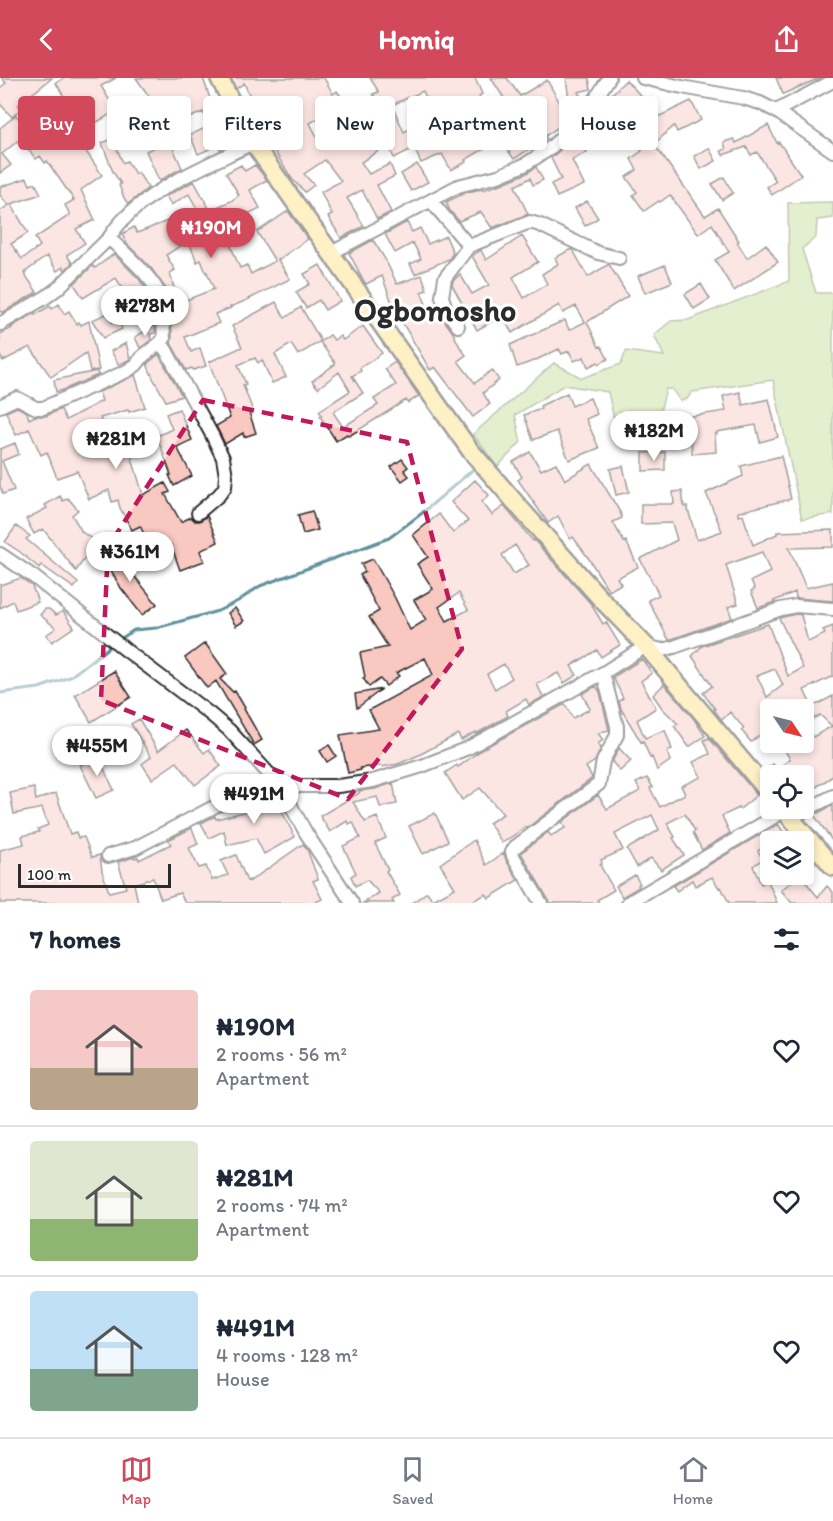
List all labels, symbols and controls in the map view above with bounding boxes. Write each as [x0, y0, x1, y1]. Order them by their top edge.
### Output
icon: back [30, 23, 63, 56]
text: Homiq [379, 23, 454, 56]
icon: share [770, 23, 803, 56]
chip: Buy [18, 96, 95, 150]
chip: Rent [107, 96, 191, 150]
chip: Filters [203, 96, 303, 150]
chip: New [315, 96, 395, 150]
chip: Apartment [407, 96, 547, 150]
chip: House [559, 96, 658, 150]
pin: ₦190M [169, 208, 253, 259]
text: ₦190M [180, 215, 242, 239]
pin: ₦278M [103, 286, 187, 337]
district label: Ogbomosho [354, 291, 516, 329]
text: ₦278M [115, 293, 175, 317]
pin: ₦182M [612, 411, 696, 462]
text: ₦182M [624, 418, 684, 442]
pin: ₦281M [74, 419, 158, 470]
text: ₦281M [86, 426, 146, 450]
pin: ₦361M [88, 532, 172, 583]
text: ₦361M [100, 539, 160, 563]
north arrow [760, 699, 814, 753]
map controls [760, 699, 814, 885]
pin: ₦455M [55, 726, 139, 777]
text: ₦455M [66, 733, 128, 757]
button: locate [760, 765, 814, 819]
pin: ₦491M [212, 774, 296, 825]
text: ₦491M [224, 781, 284, 805]
button: layers [760, 831, 814, 885]
scale bar [18, 861, 171, 888]
text: 100 m [27, 865, 71, 884]
text: 7 homes [30, 923, 121, 955]
icon: filters [770, 923, 803, 956]
text: ₦190M [216, 1010, 295, 1042]
icon: home [78, 1014, 150, 1086]
icon: heart [770, 1034, 803, 1067]
text: 2 rooms · 56 m² [216, 1042, 347, 1066]
text: Apartment [216, 1066, 309, 1090]
text: ₦281M [216, 1161, 294, 1193]
icon: home [78, 1165, 150, 1237]
icon: heart [770, 1185, 803, 1218]
text: 2 rooms · 74 m² [216, 1193, 348, 1217]
text: Apartment [216, 1217, 309, 1241]
text: ₦491M [216, 1311, 295, 1343]
icon: home [78, 1315, 150, 1387]
icon: heart [770, 1335, 803, 1368]
text: 4 rooms · 128 m² [216, 1343, 358, 1367]
text: House [216, 1367, 270, 1391]
tab: Map [120, 1453, 153, 1508]
tab: Saved [392, 1453, 433, 1508]
tab: Home [673, 1453, 713, 1508]

